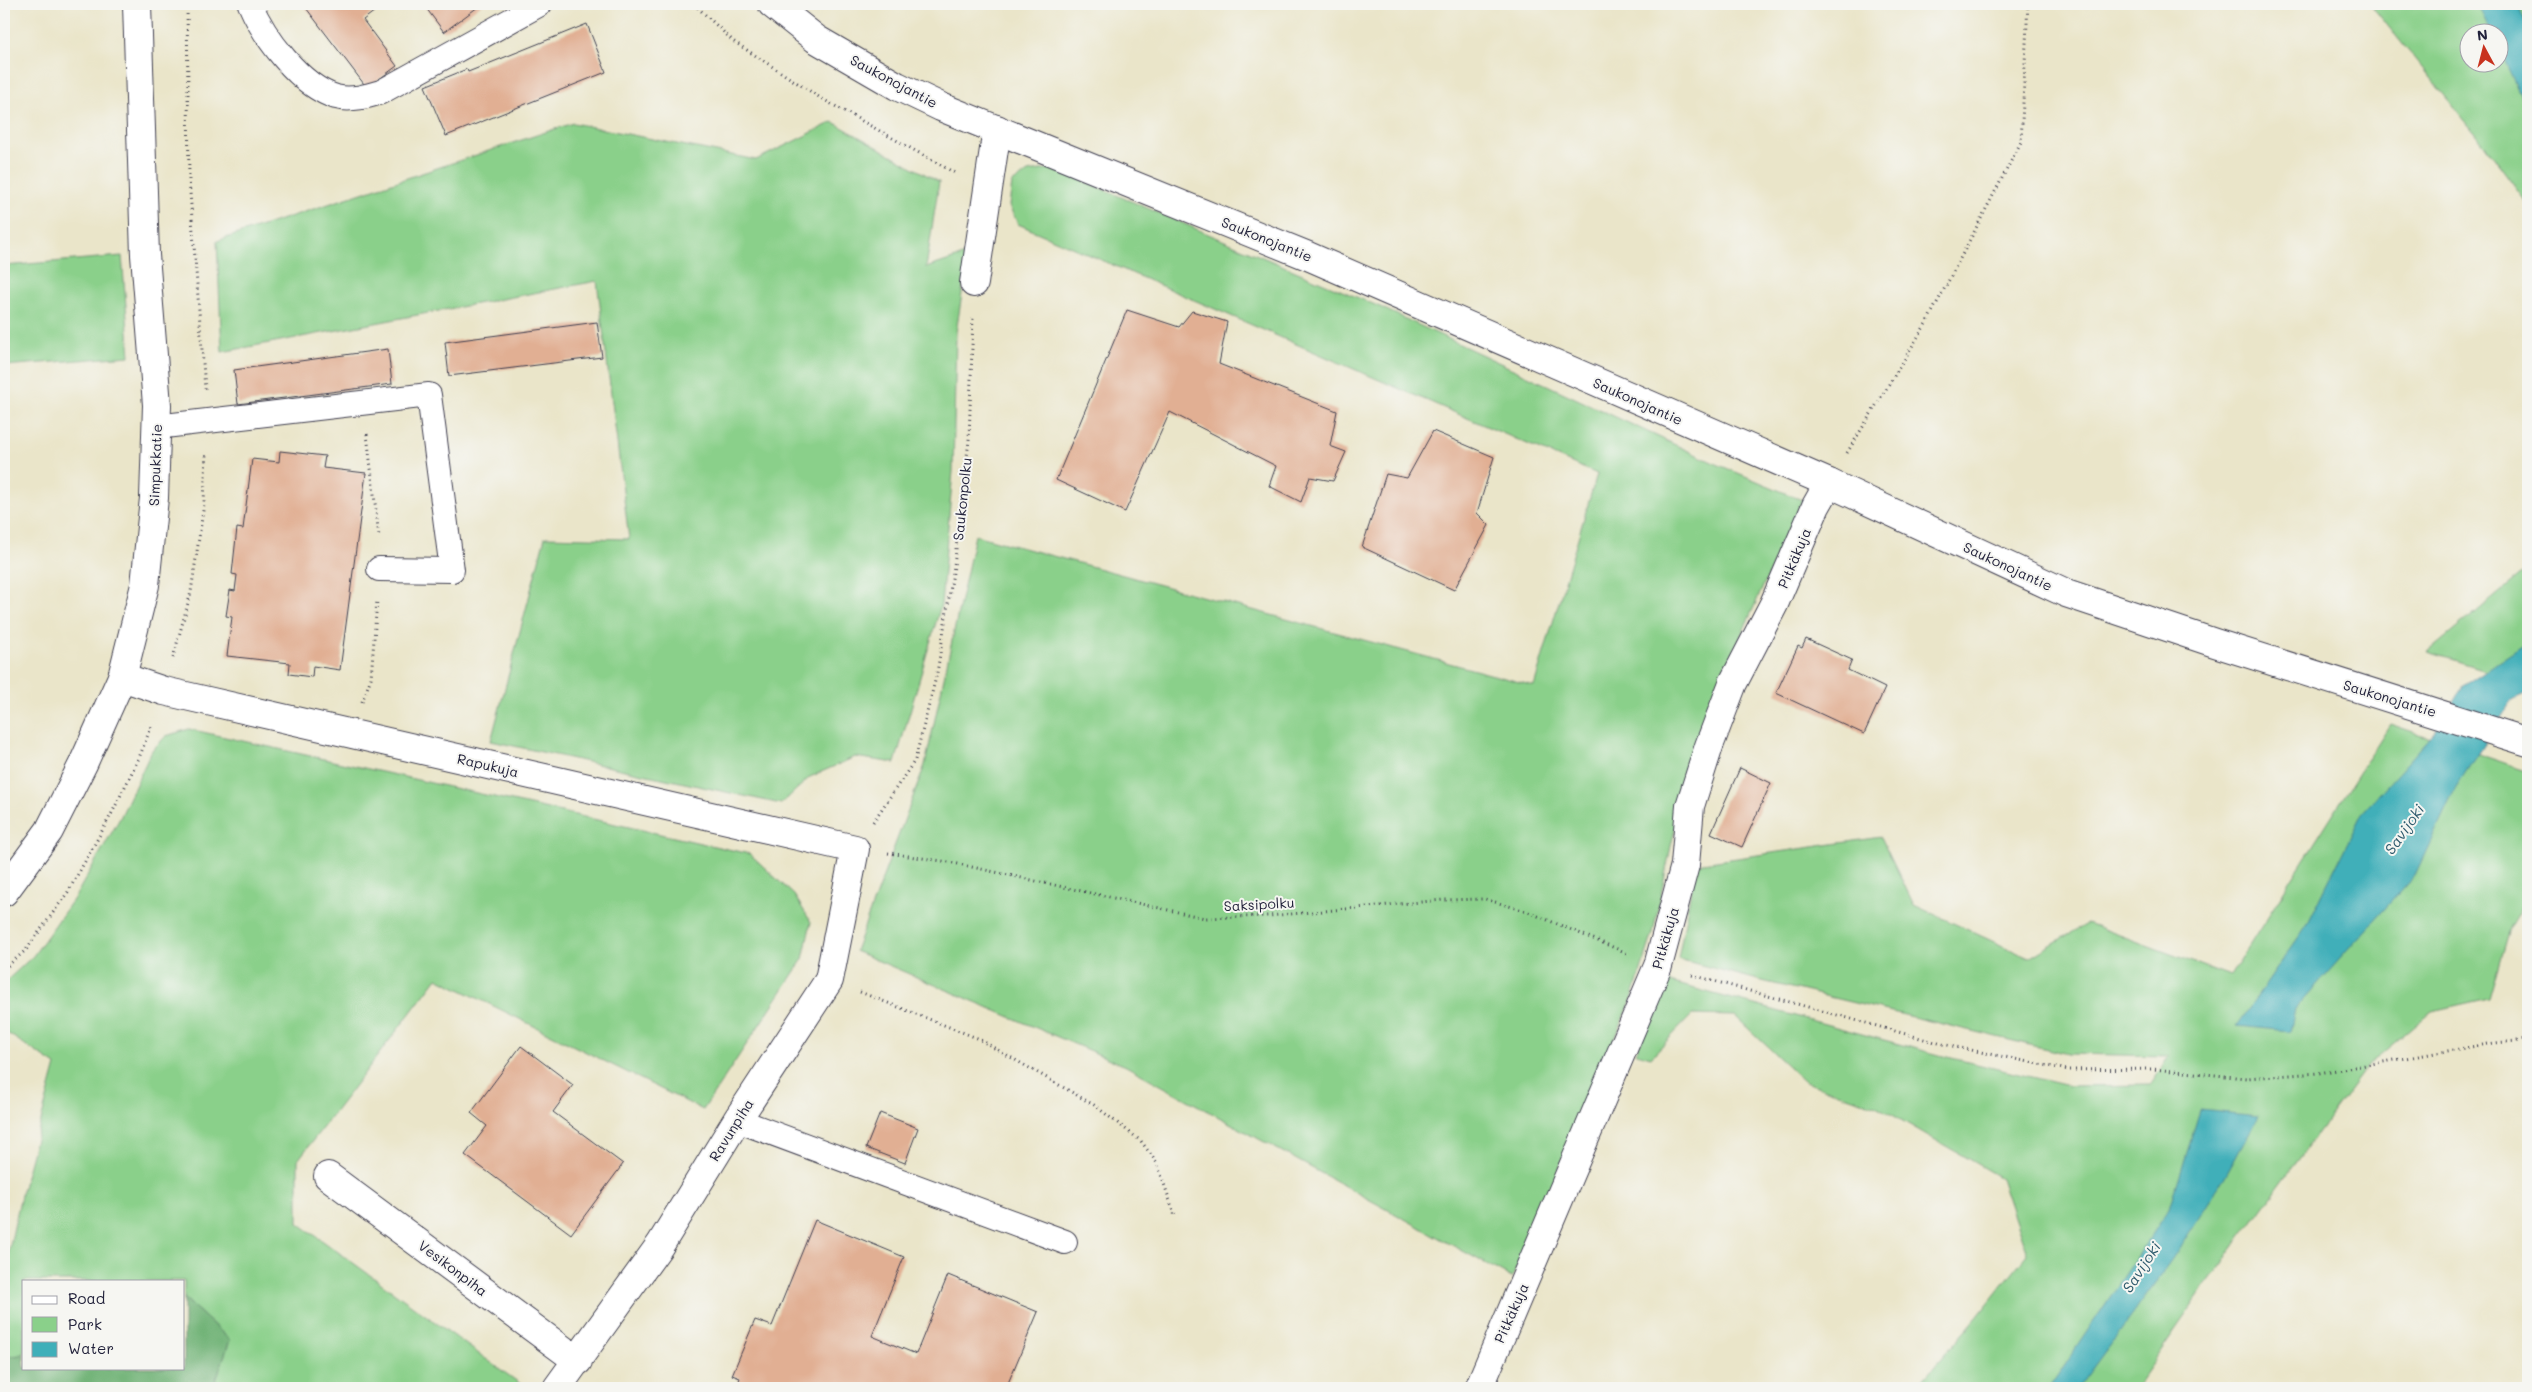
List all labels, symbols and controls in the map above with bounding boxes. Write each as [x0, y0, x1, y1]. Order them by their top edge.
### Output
north arrow [2460, 22, 2510, 72]
text: N [2476, 25, 2489, 45]
street label: Saukonojantie [847, 50, 941, 112]
street label: Saukonojantie [1219, 212, 1315, 266]
street label: Saukonojantie [1590, 373, 1686, 429]
street label: Simpukkatie [144, 424, 166, 506]
street label: Saukonpolku [948, 457, 976, 541]
street label: Pitkäkuja [1773, 525, 1815, 591]
street label: Saukonojantie [1960, 537, 2056, 595]
street label: Saukonojantie [2341, 675, 2439, 721]
street label: Rapukuja [455, 749, 521, 781]
water label: Savijoki [2380, 800, 2429, 858]
street label: Saksipolku [1223, 893, 1295, 915]
street label: Pitkäkuja [1647, 905, 1683, 971]
street label: Ravunpiha [704, 1095, 758, 1165]
street label: Vesikonpiha [415, 1236, 491, 1300]
water label: Savijoki [2117, 1237, 2165, 1296]
legend [22, 1280, 185, 1370]
street label: Pitkäkuja [1489, 1280, 1533, 1346]
text: Road [68, 1288, 105, 1308]
text: Park [68, 1314, 102, 1334]
text: Water [68, 1338, 114, 1358]

